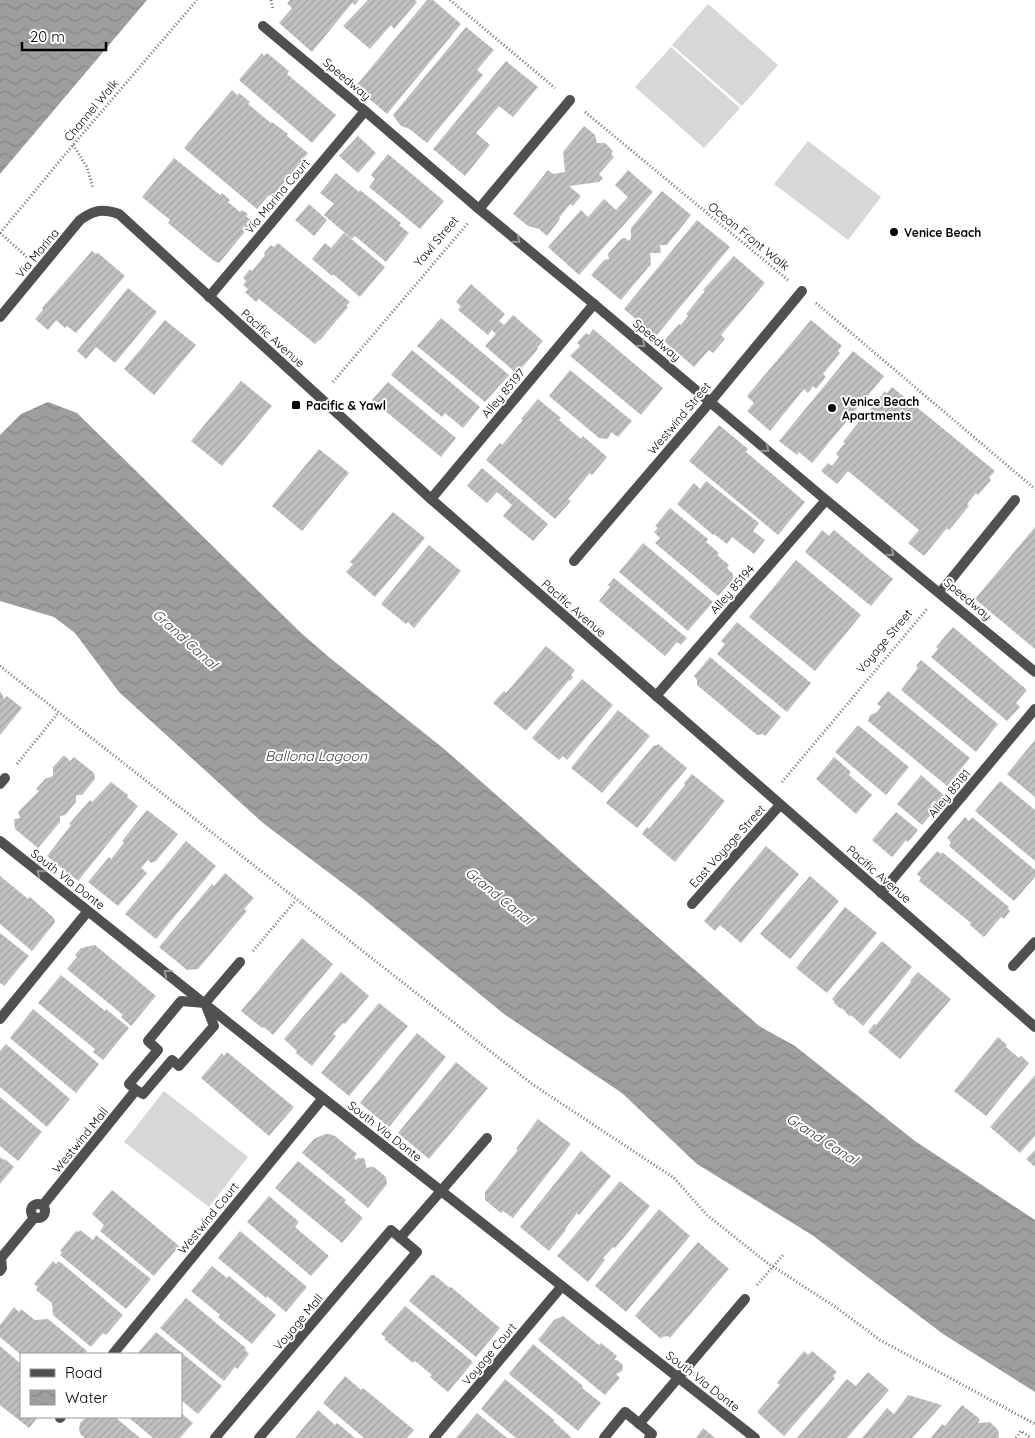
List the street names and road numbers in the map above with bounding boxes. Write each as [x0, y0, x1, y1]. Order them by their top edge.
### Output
street label: Speedway [320, 55, 374, 103]
street label: Channel Walk [61, 76, 121, 144]
street label: Via Marina Court [241, 155, 313, 237]
street label: Ocean Front Walk [705, 199, 793, 273]
street label: Yawl Street [411, 213, 461, 269]
street label: Via Marina [12, 225, 62, 281]
street label: Pacific Avenue [238, 305, 308, 371]
street label: Speedway [630, 316, 684, 364]
street label: Alley 85197 [478, 365, 528, 421]
street label: Westwind Street [644, 379, 714, 457]
street label: Alley 85194 [707, 561, 757, 617]
street label: Speedway [941, 575, 995, 623]
street label: Pacific Avenue [539, 576, 609, 640]
street label: Voyage Street [853, 606, 915, 676]
street label: Alley 85181 [924, 766, 974, 820]
street label: East Voyage Street [686, 802, 768, 890]
street label: Pacific Avenue [844, 842, 914, 906]
street label: South Via Donte [28, 845, 108, 913]
street label: South Via Donte [345, 1097, 425, 1165]
street label: Westwind Mall [49, 1104, 111, 1176]
street label: Westwind Court [174, 1179, 242, 1257]
street label: Voyage Mall [270, 1291, 326, 1353]
street label: Voyage Court [459, 1320, 519, 1388]
street label: South Via Donte [663, 1347, 743, 1415]

